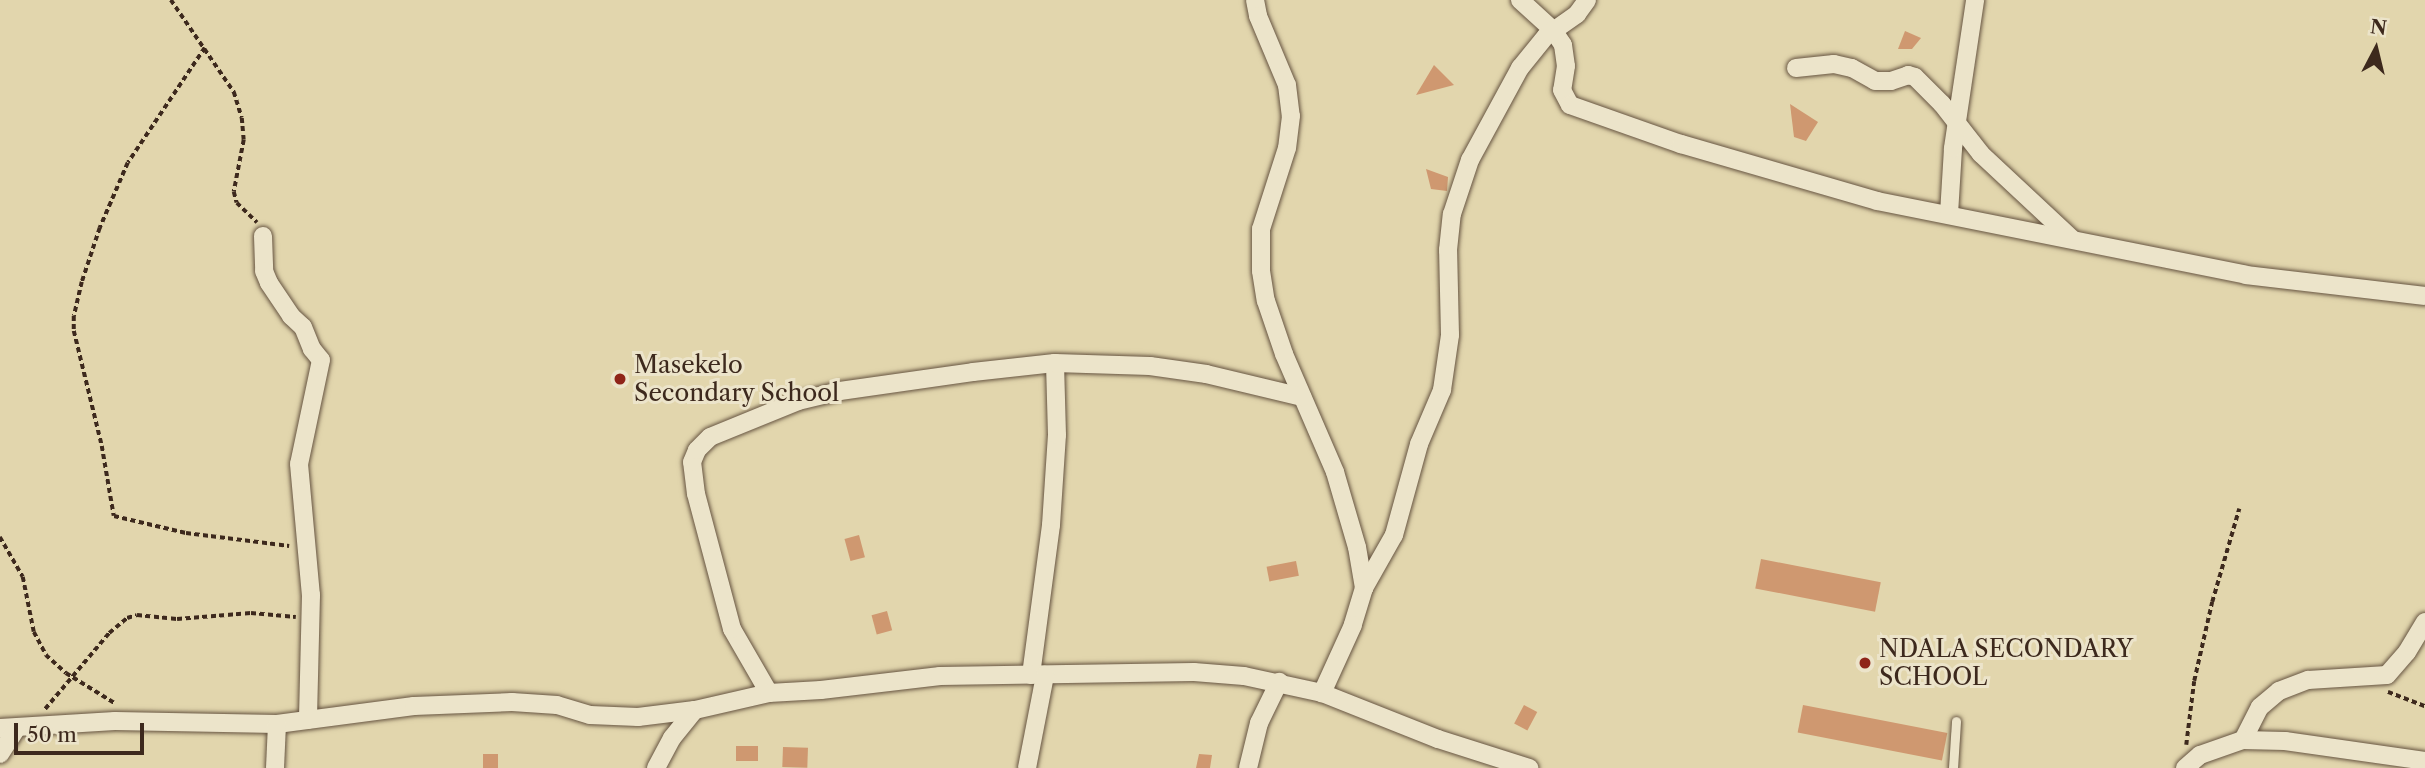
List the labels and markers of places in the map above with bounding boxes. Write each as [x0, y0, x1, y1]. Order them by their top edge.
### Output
place label: Masekelo Secondary School [634, 351, 840, 407]
marker: Masekelo Secondary School [612, 371, 628, 387]
place label: NDALA SECONDARY SCHOOL [1879, 635, 2134, 691]
marker: NDALA SECONDARY SCHOOL [1857, 655, 1873, 671]

